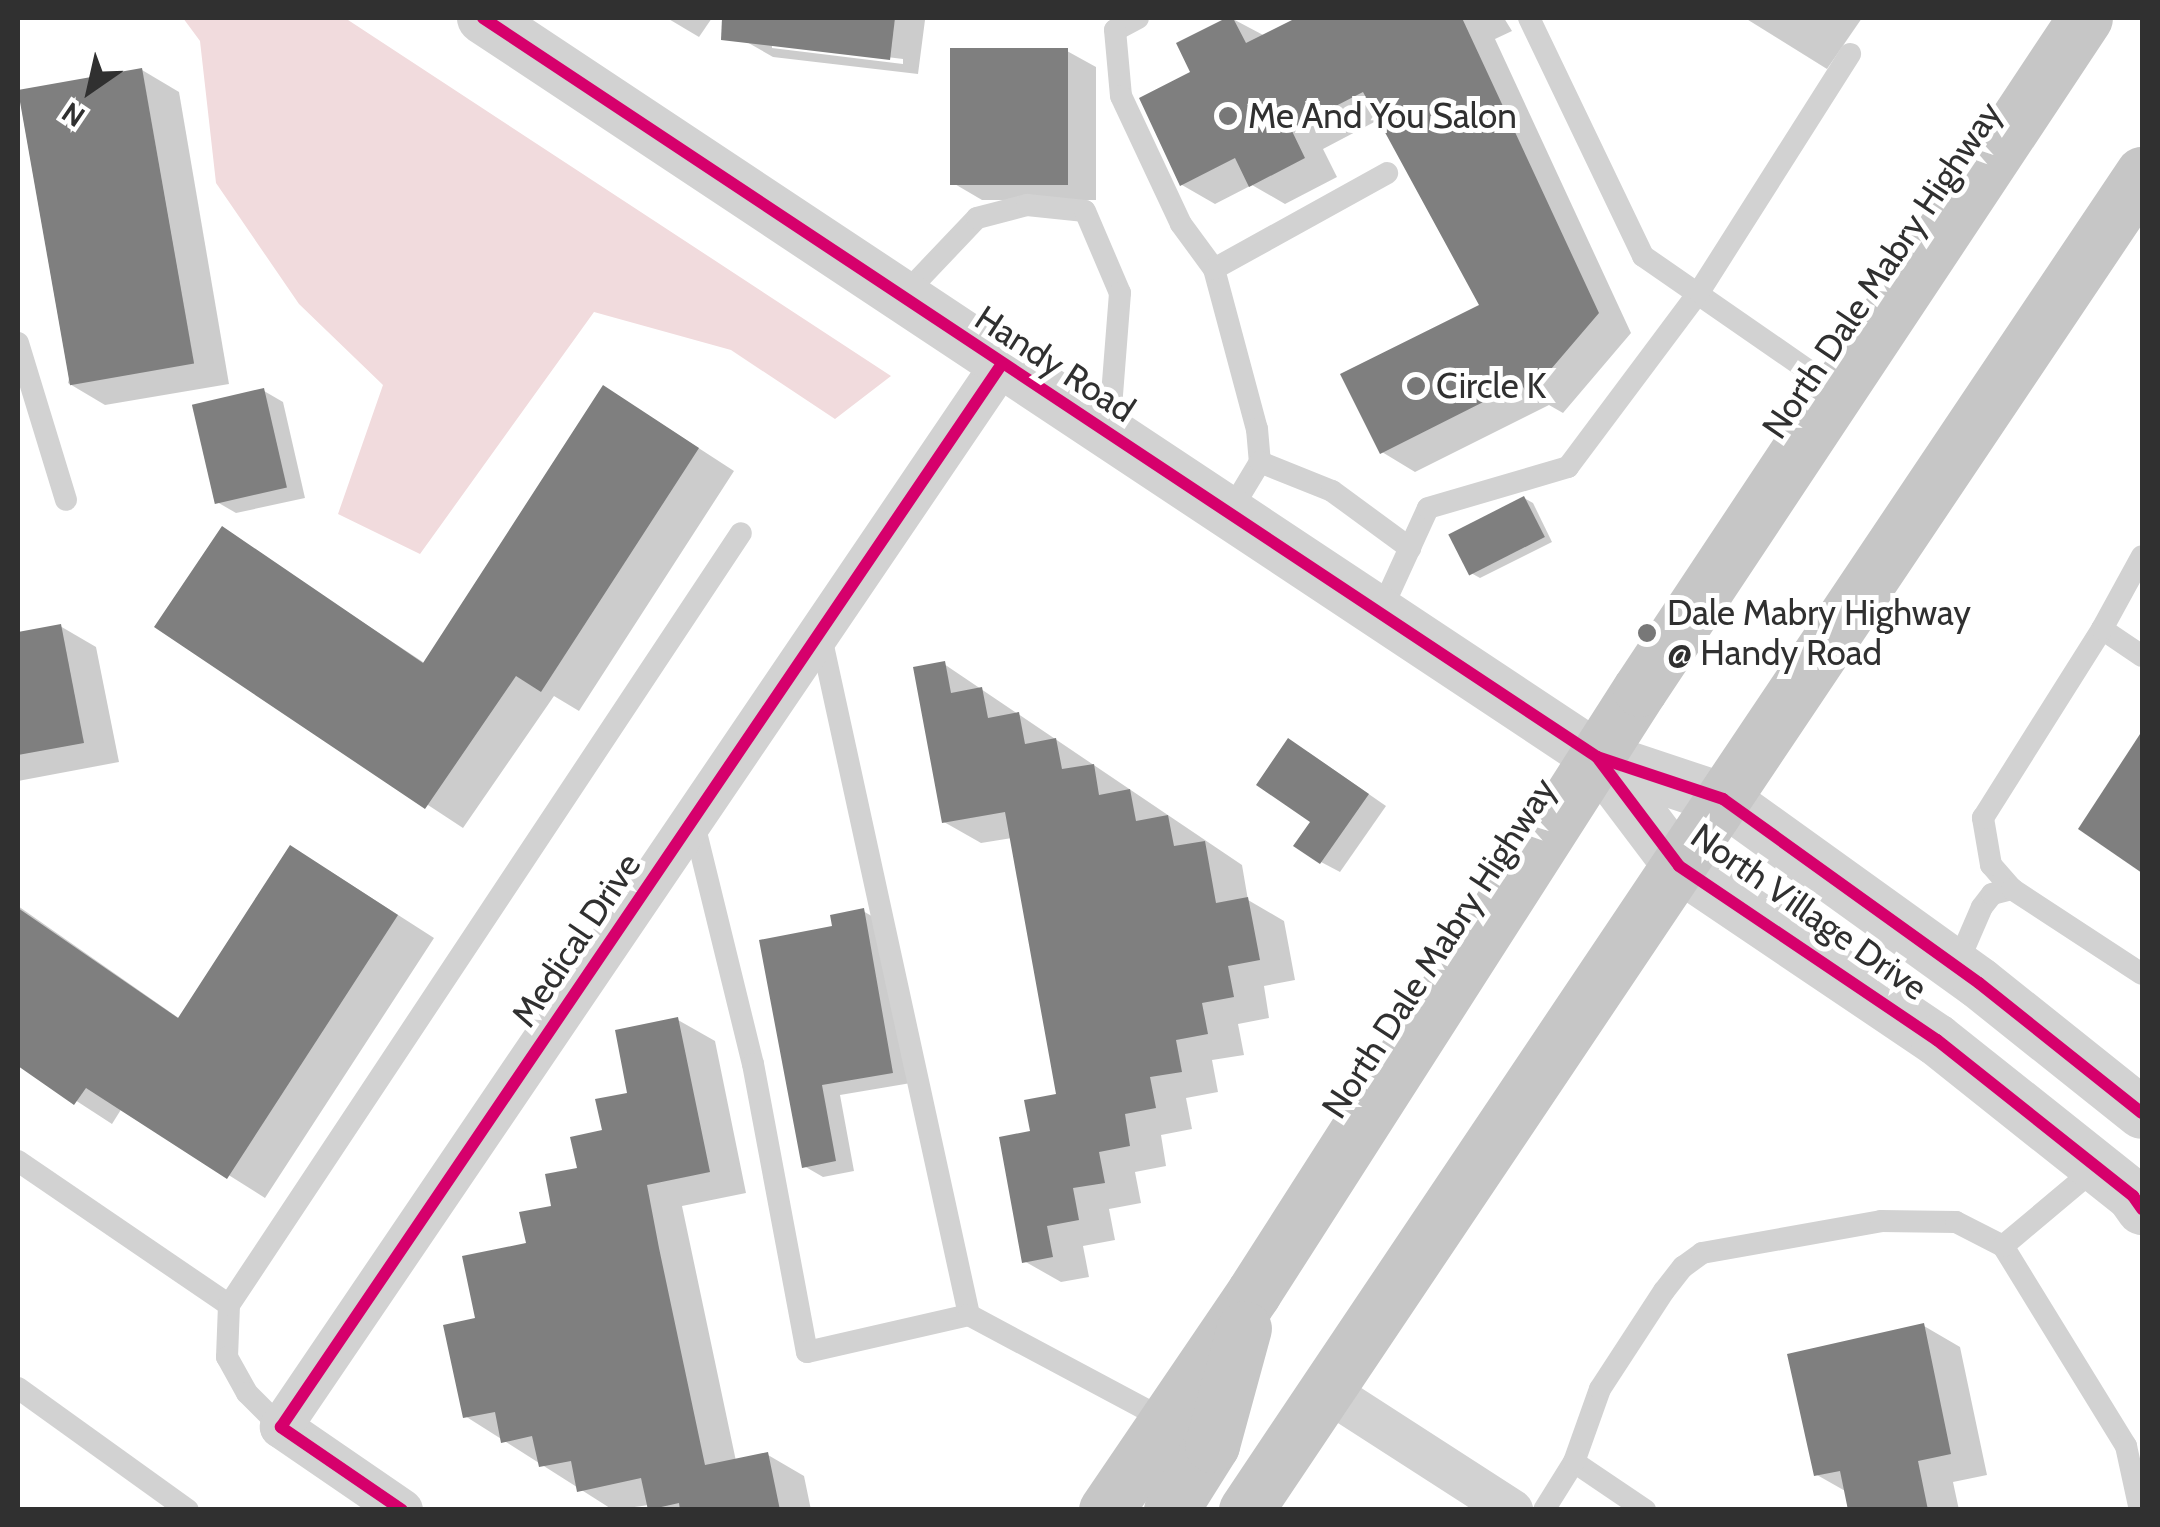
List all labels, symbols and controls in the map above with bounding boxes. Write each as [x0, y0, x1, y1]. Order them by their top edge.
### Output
north arrow [40, 40, 140, 140]
street label: North Dale Mabry Highway [1754, 94, 2010, 446]
text: N [56, 95, 91, 135]
place label: Me And You Salon [1248, 95, 1517, 137]
marker: Me And You Salon [1217, 105, 1239, 127]
street label: Handy Road [967, 297, 1143, 431]
place label: Circle K [1436, 365, 1546, 407]
marker: Circle K [1405, 375, 1427, 397]
place label: Dale Mabry Highway @ Handy Road [1667, 592, 1971, 674]
marker: Dale Mabry Highway @ Handy Road [1636, 622, 1658, 644]
street label: North Dale Mabry Highway [1313, 770, 1565, 1126]
street label: North Village Drive [1683, 815, 1935, 1009]
street label: Medical Drive [503, 845, 649, 1035]

